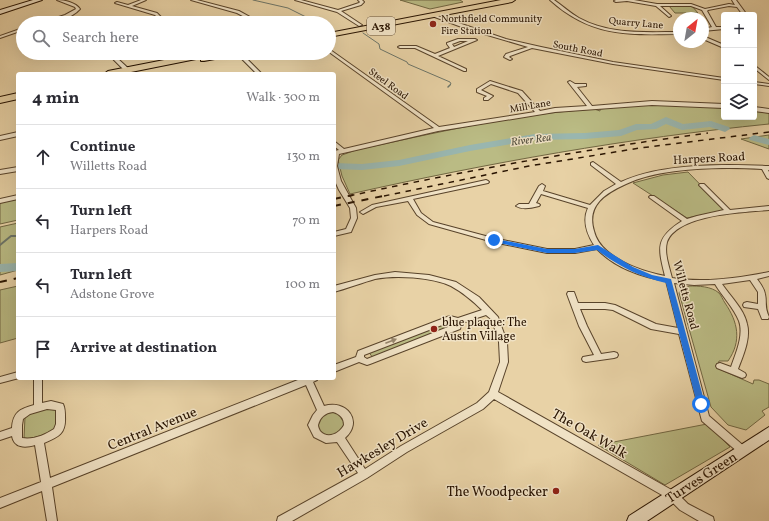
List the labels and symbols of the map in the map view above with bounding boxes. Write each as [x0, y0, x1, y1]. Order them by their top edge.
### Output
place label: Northfield Community Fire Station [441, 12, 543, 38]
north arrow [673, 12, 709, 48]
street label: Quarry Lane [608, 14, 664, 32]
road number: A38 [367, 17, 395, 35]
marker: Northfield Community Fire Station [428, 19, 438, 29]
street label: South Road [552, 37, 604, 61]
street label: Steel Road [366, 65, 411, 103]
street label: Mill Lane [508, 95, 552, 116]
water label: River Rea [510, 131, 552, 150]
street label: Harpers Road [673, 149, 746, 169]
route end [485, 231, 503, 249]
street label: Willetts Road [668, 259, 702, 332]
place label: blue plaque: The Austin Village [442, 315, 527, 345]
marker: blue plaque: The Austin Village [429, 324, 439, 334]
one-way arrow [386, 338, 398, 344]
route start [692, 395, 710, 413]
street label: Central Avenue [105, 403, 200, 456]
street label: The Oak Walk [548, 405, 631, 464]
street label: Hawkesley Drive [334, 413, 432, 483]
street label: Turves Green [662, 448, 741, 508]
place label: The Woodpecker [447, 483, 548, 502]
marker: The Woodpecker [551, 486, 561, 496]

